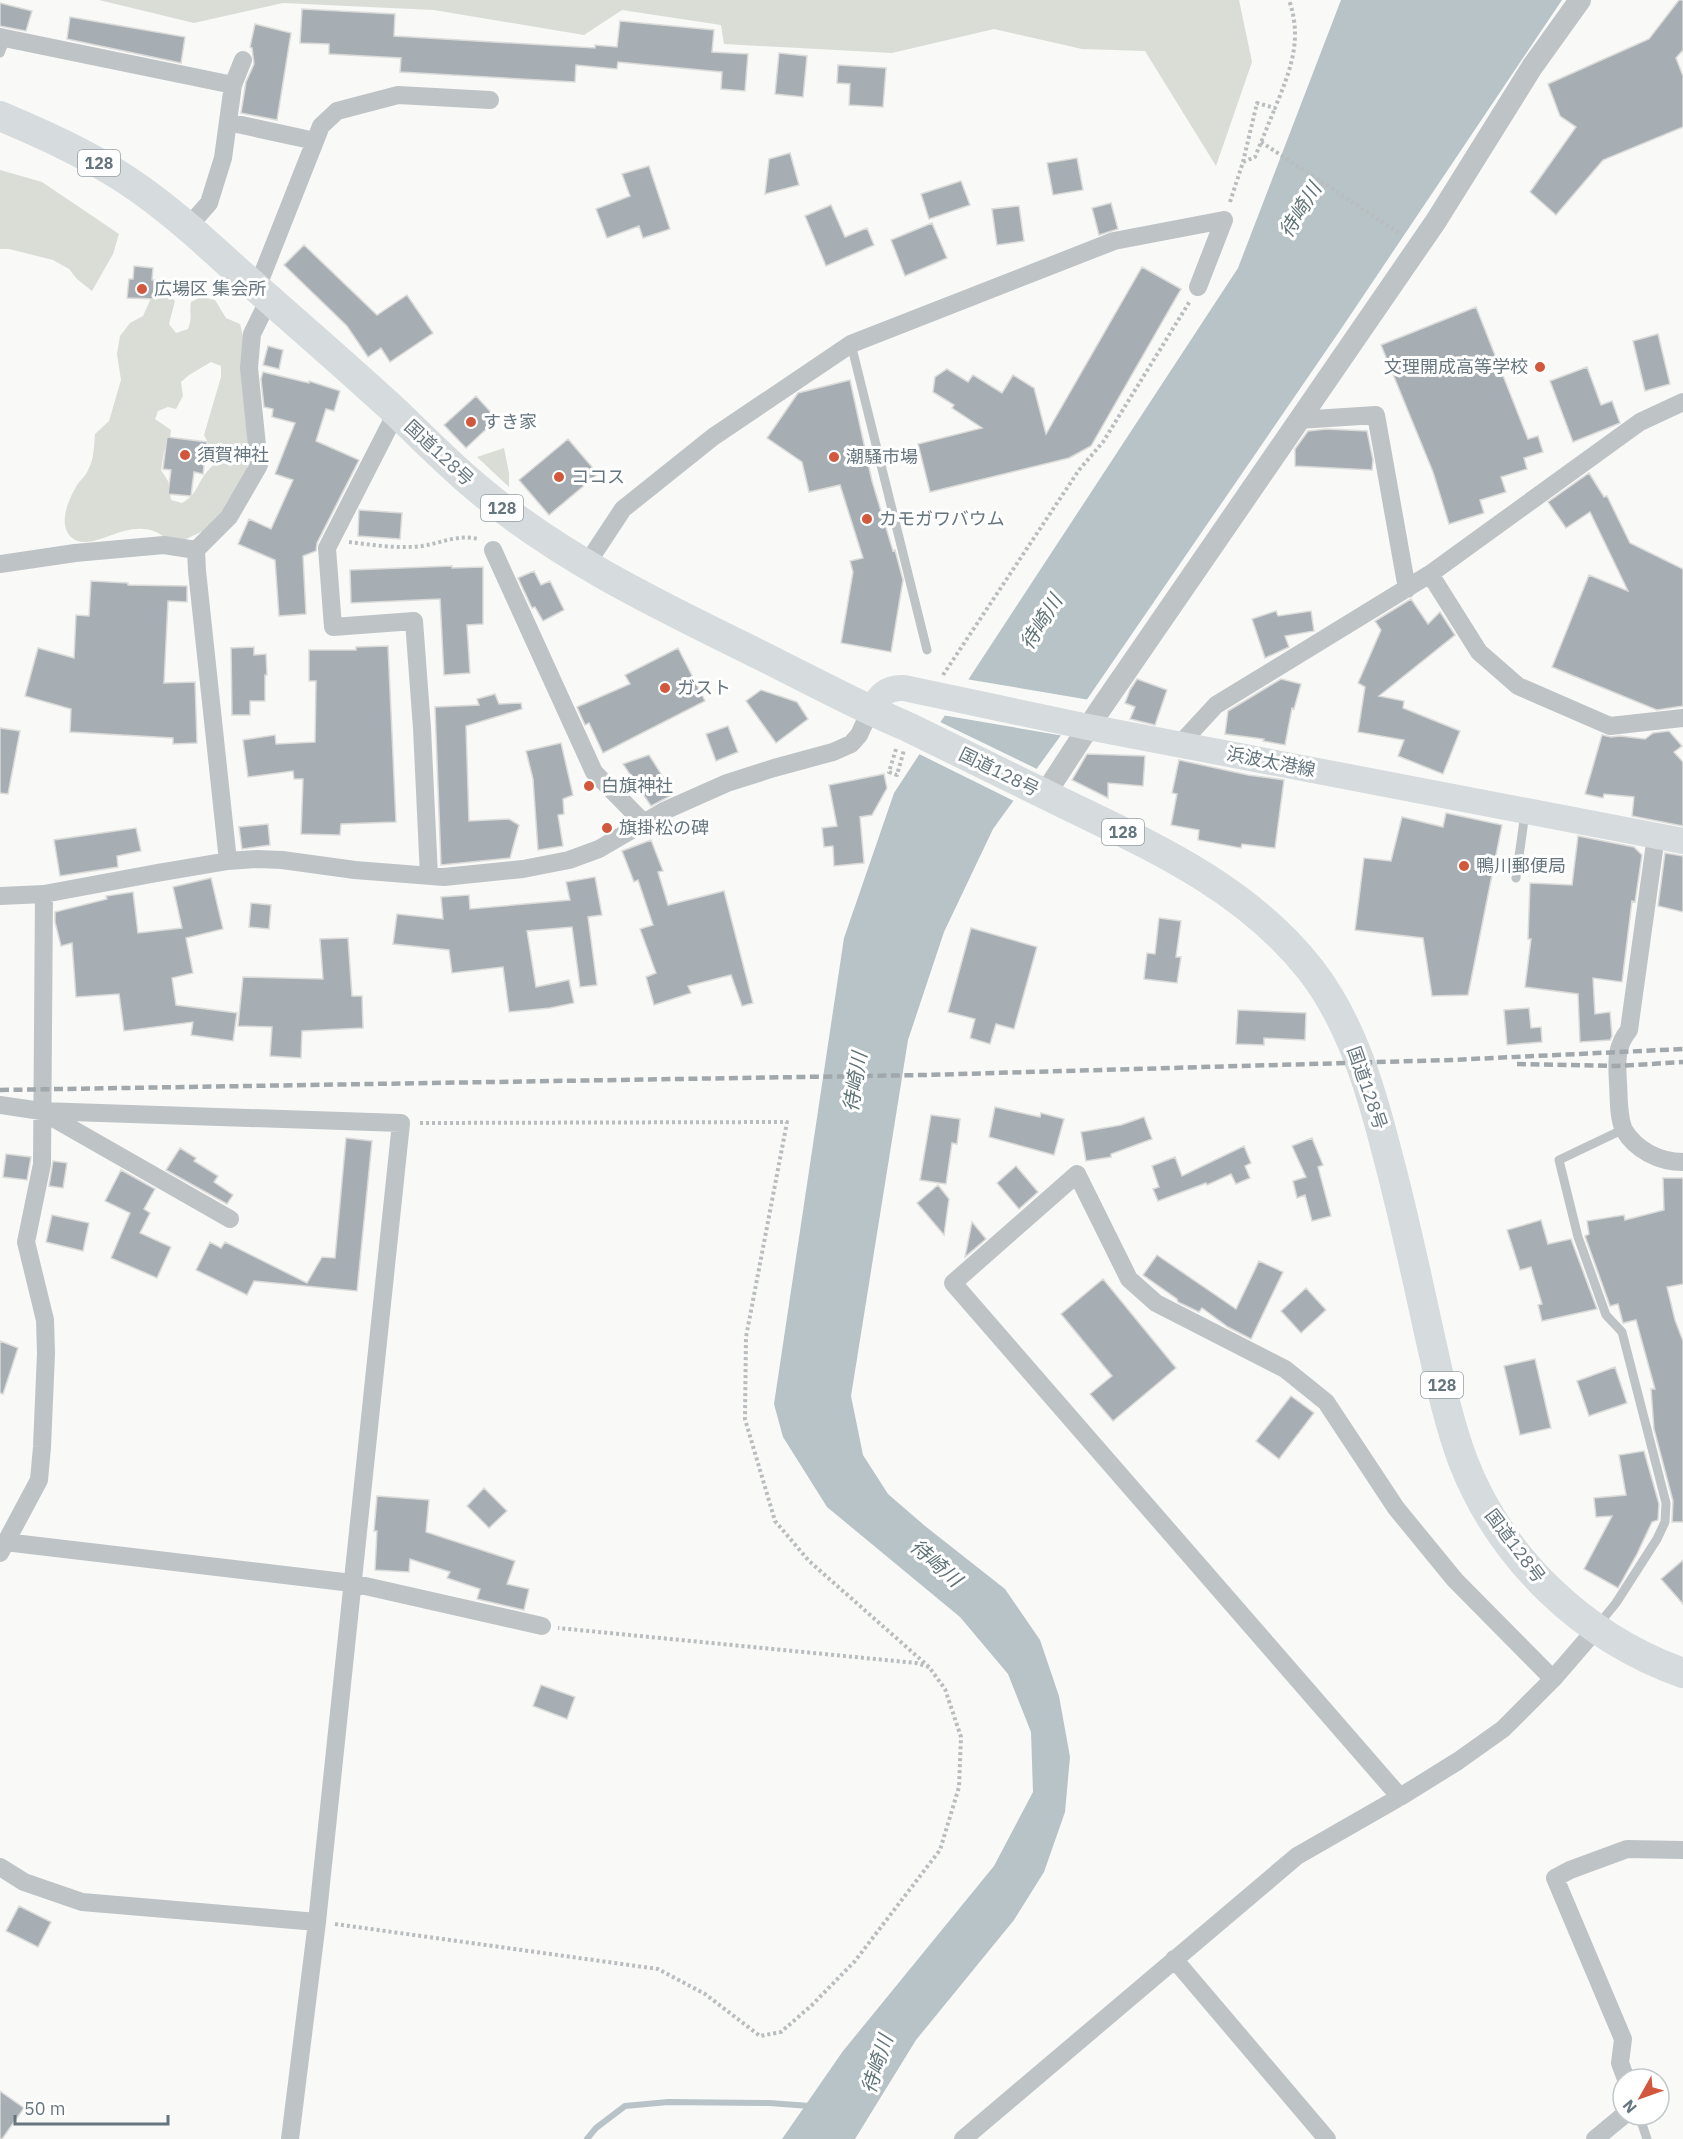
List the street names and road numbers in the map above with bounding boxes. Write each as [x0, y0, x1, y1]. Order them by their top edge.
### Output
road number: 128 [78, 150, 120, 176]
street label: 国道128号 [400, 415, 479, 491]
road number: 128 [481, 495, 523, 521]
street label: 国道128号 [955, 742, 1043, 801]
street label: 浜波太港線 [1225, 742, 1317, 781]
road number: 128 [1102, 819, 1144, 845]
street label: 国道128号 [1343, 1043, 1392, 1132]
road number: 128 [1421, 1372, 1463, 1398]
street label: 国道128号 [1480, 1504, 1551, 1587]

